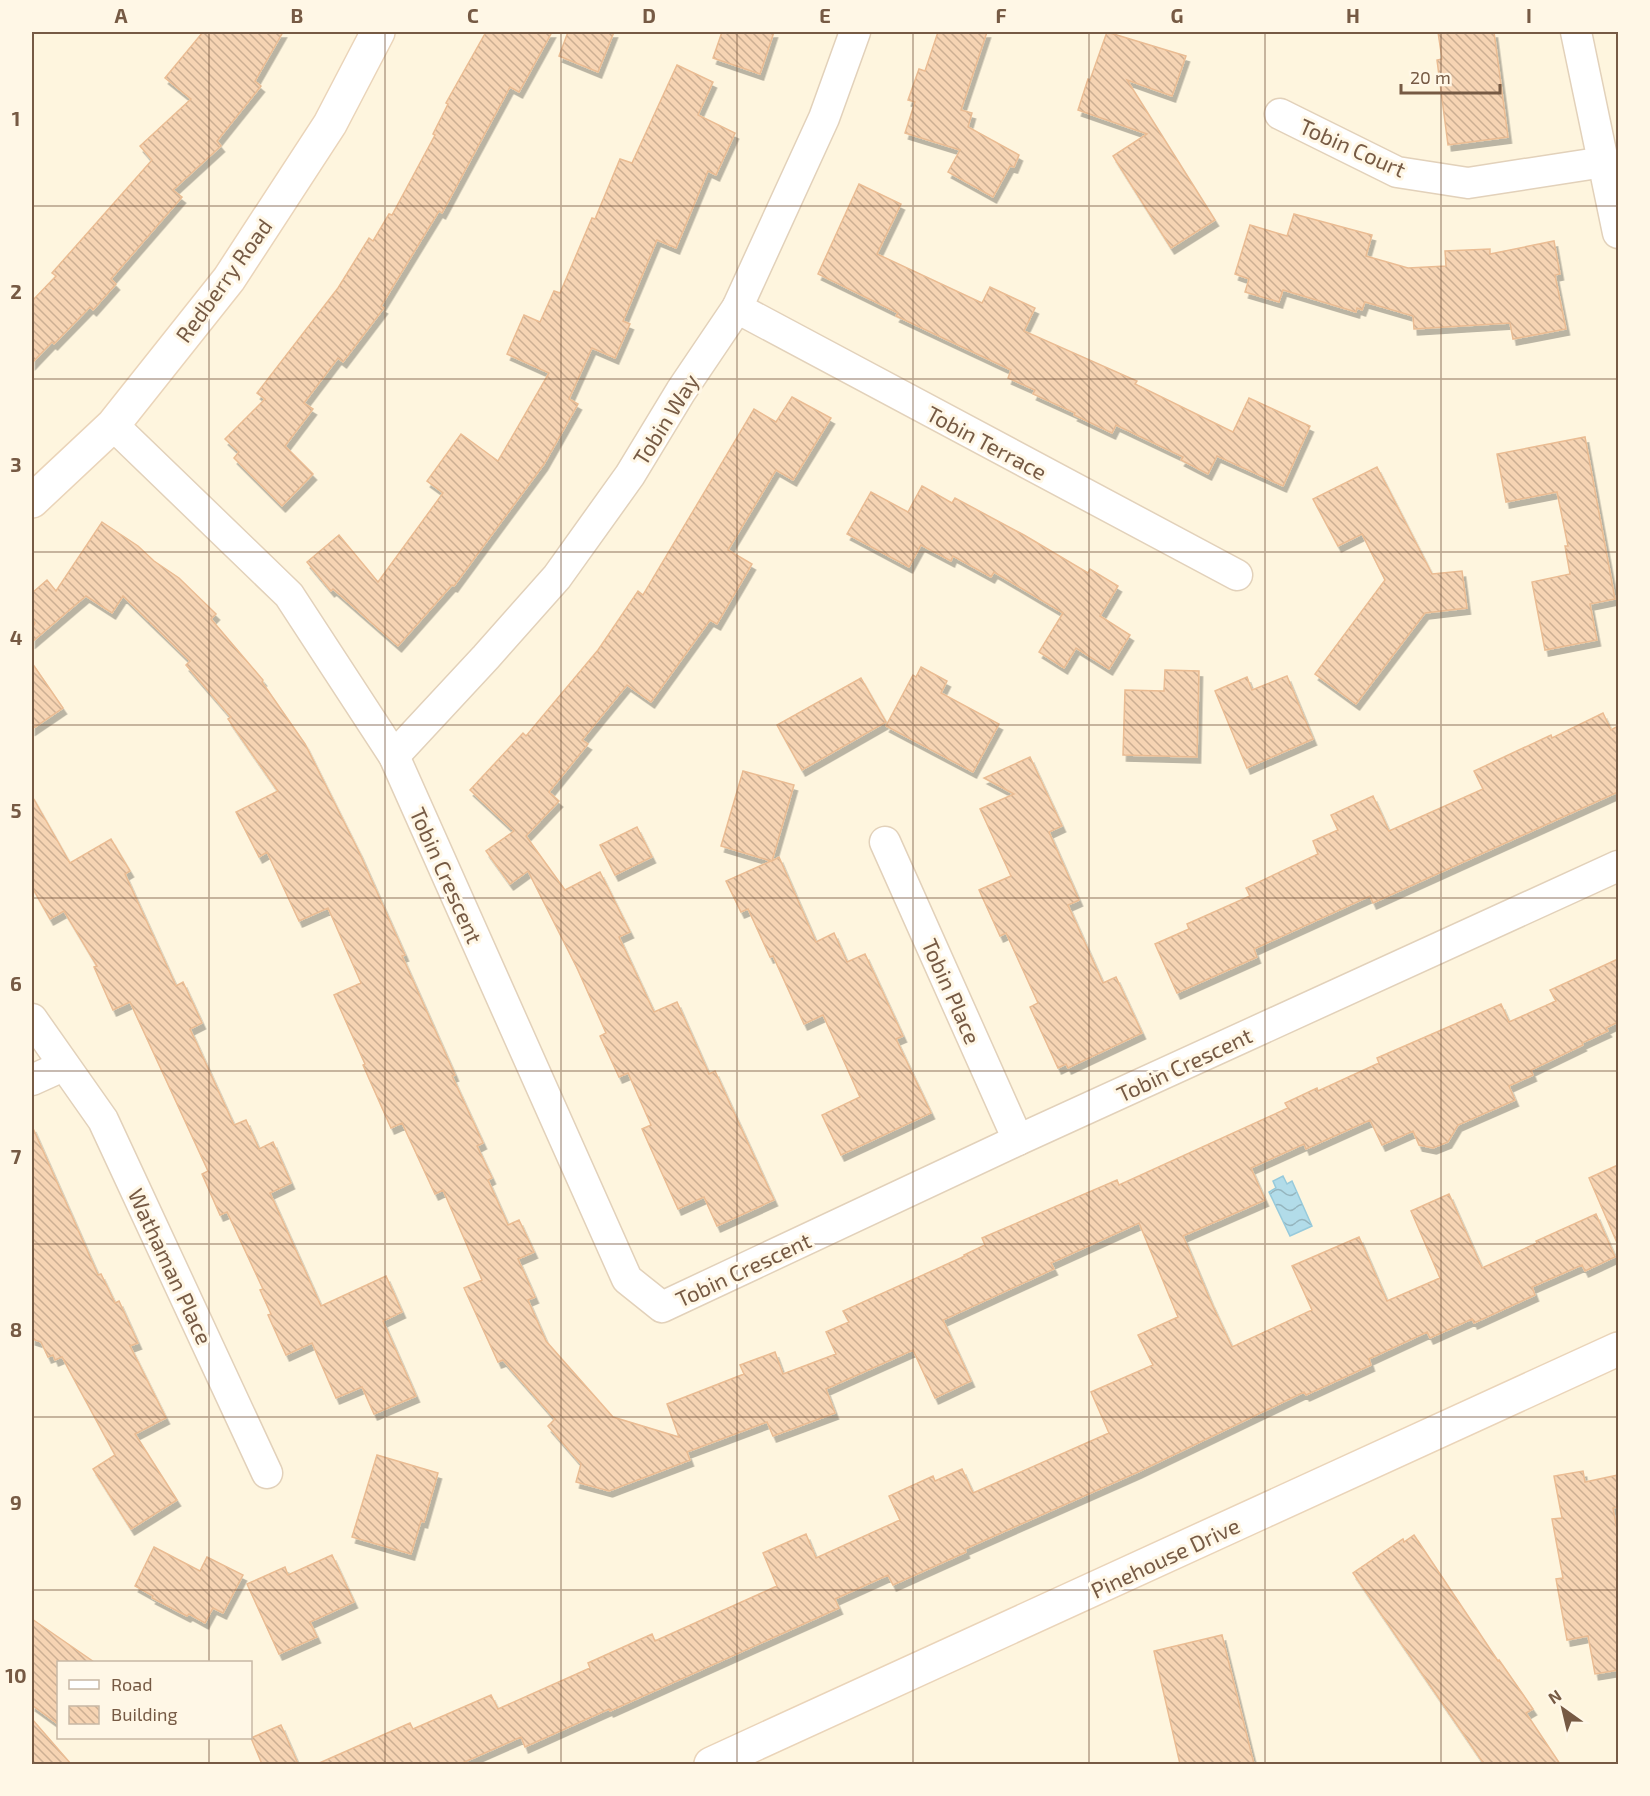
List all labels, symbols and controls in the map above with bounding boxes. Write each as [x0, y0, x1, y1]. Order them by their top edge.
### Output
text: A [114, 3, 128, 27]
text: B [291, 3, 303, 27]
text: C [467, 3, 479, 27]
text: D [642, 3, 656, 27]
text: E [819, 3, 831, 27]
text: F [995, 3, 1007, 27]
text: G [1171, 3, 1183, 27]
text: H [1346, 3, 1360, 27]
text: I [1526, 3, 1532, 27]
scale bar [1401, 57, 1500, 95]
text: 20 m [1410, 66, 1451, 88]
text: 1 [12, 106, 20, 130]
street label: Tobin Court [1296, 112, 1410, 182]
street label: Redberry Road [169, 213, 277, 347]
text: 2 [10, 279, 22, 303]
street label: Tobin Way [627, 368, 703, 469]
street label: Tobin Terrace [923, 399, 1051, 485]
text: 3 [10, 452, 22, 476]
text: 4 [10, 625, 23, 649]
text: 5 [10, 798, 22, 822]
street label: Tobin Crescent [405, 803, 489, 947]
street label: Tobin Place [917, 934, 987, 1048]
text: 6 [10, 971, 22, 995]
street label: Tobin Crescent [1112, 1021, 1256, 1107]
text: 7 [11, 1144, 22, 1168]
street label: Wathaman Place [124, 1184, 218, 1348]
street label: Tobin Crescent [671, 1226, 815, 1312]
text: 8 [10, 1317, 22, 1341]
text: 9 [10, 1490, 22, 1514]
street label: Pinehouse Drive [1087, 1511, 1243, 1603]
legend [57, 1661, 252, 1739]
text: 10 [5, 1663, 27, 1687]
text: Road [111, 1673, 152, 1695]
north arrow [1533, 1679, 1593, 1739]
text: N [1544, 1685, 1564, 1707]
text: Building [111, 1703, 178, 1725]

